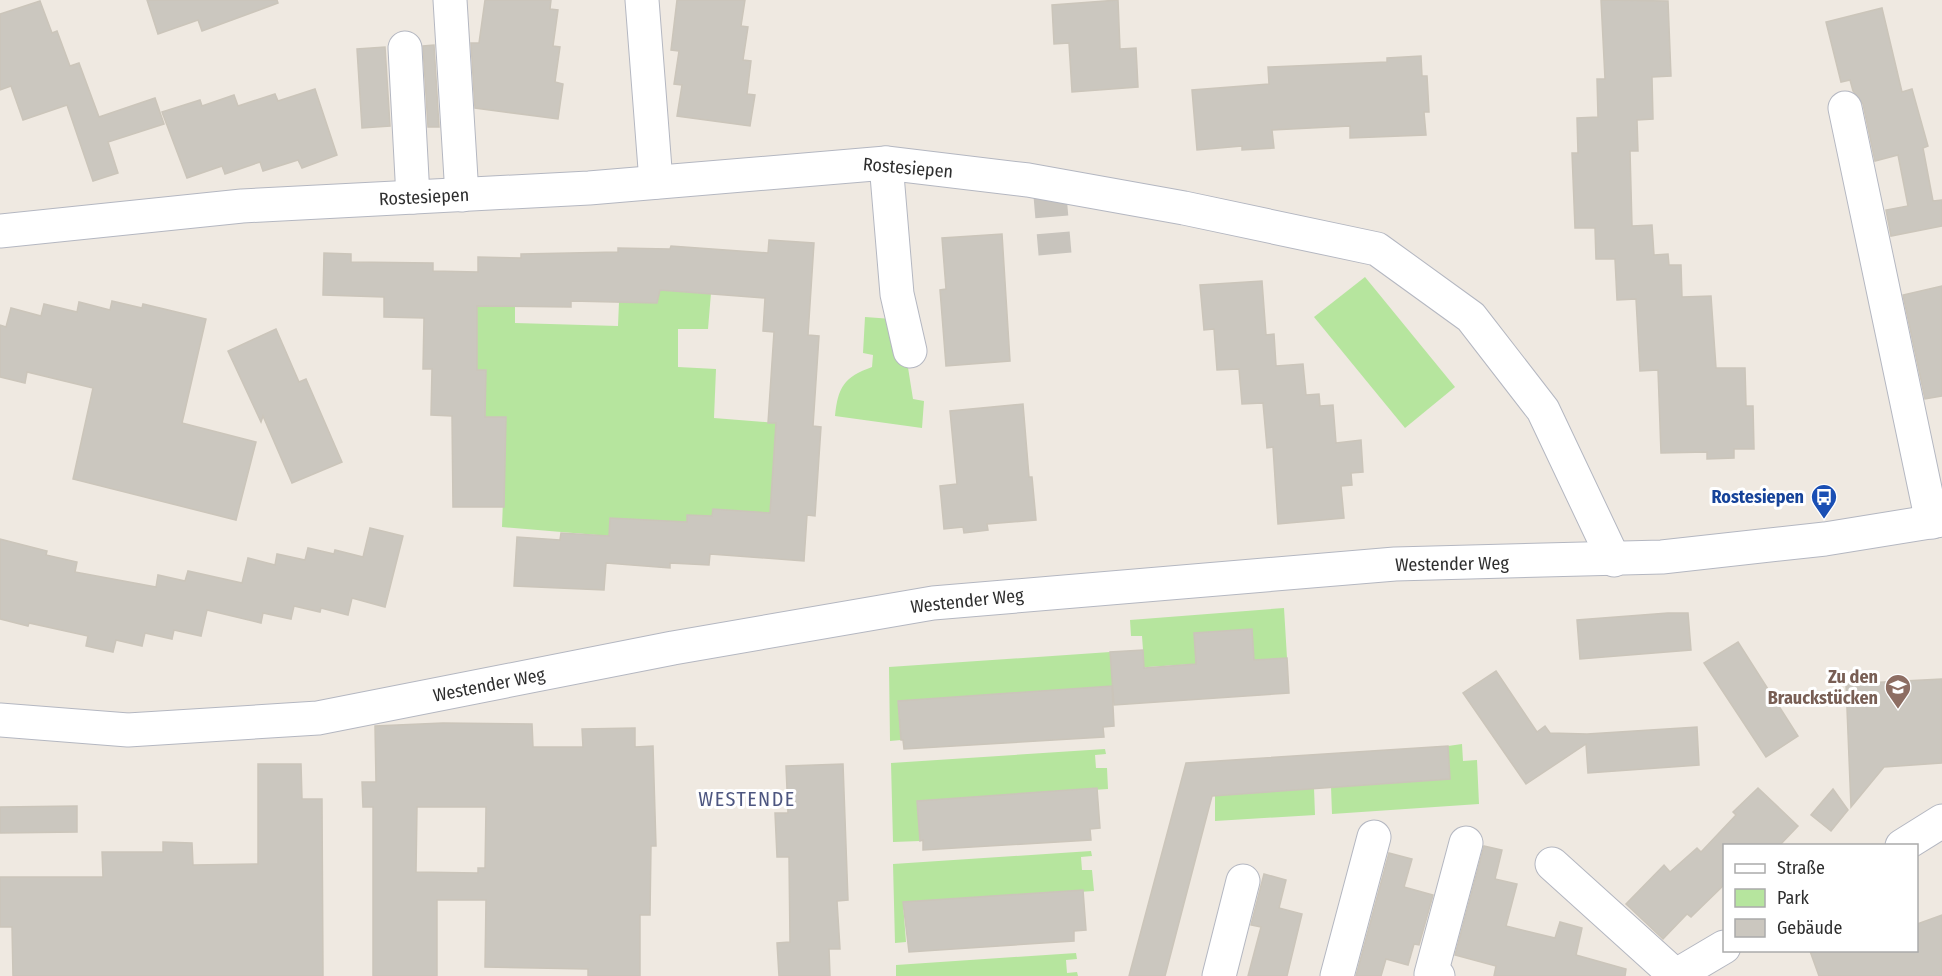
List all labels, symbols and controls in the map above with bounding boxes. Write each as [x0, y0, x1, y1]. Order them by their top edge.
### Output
street label: Rostesiepen [862, 153, 954, 183]
street label: Rostesiepen [378, 184, 470, 210]
bus stop icon: Rostesiepen [1809, 482, 1839, 520]
place label: Rostesiepen [1712, 486, 1804, 508]
street label: Westender Weg [1395, 552, 1510, 576]
street label: Westender Weg [909, 584, 1025, 618]
street label: Westender Weg [431, 663, 547, 707]
place label: Zu den Brauckstücken [1768, 666, 1878, 709]
school or university icon: Zu den Brauckstücken [1883, 672, 1913, 710]
district label: WESTENDE [698, 787, 796, 811]
legend [1723, 844, 1918, 952]
text: Straße [1777, 857, 1825, 879]
text: Park [1777, 887, 1810, 909]
text: Gebäude [1777, 917, 1843, 939]

